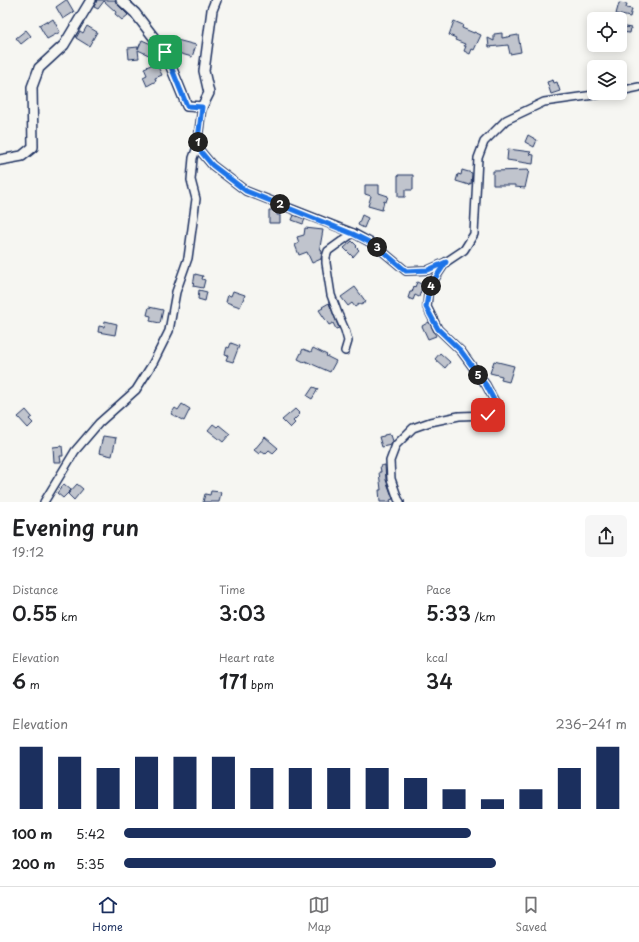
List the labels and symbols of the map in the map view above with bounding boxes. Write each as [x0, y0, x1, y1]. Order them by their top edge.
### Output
pin [148, 35, 182, 69]
pin: 1 [188, 132, 208, 152]
pin: 2 [270, 194, 290, 214]
pin: 3 [367, 237, 387, 257]
pin: 4 [421, 276, 441, 296]
pin: 5 [468, 365, 488, 385]
pin [471, 398, 505, 432]

